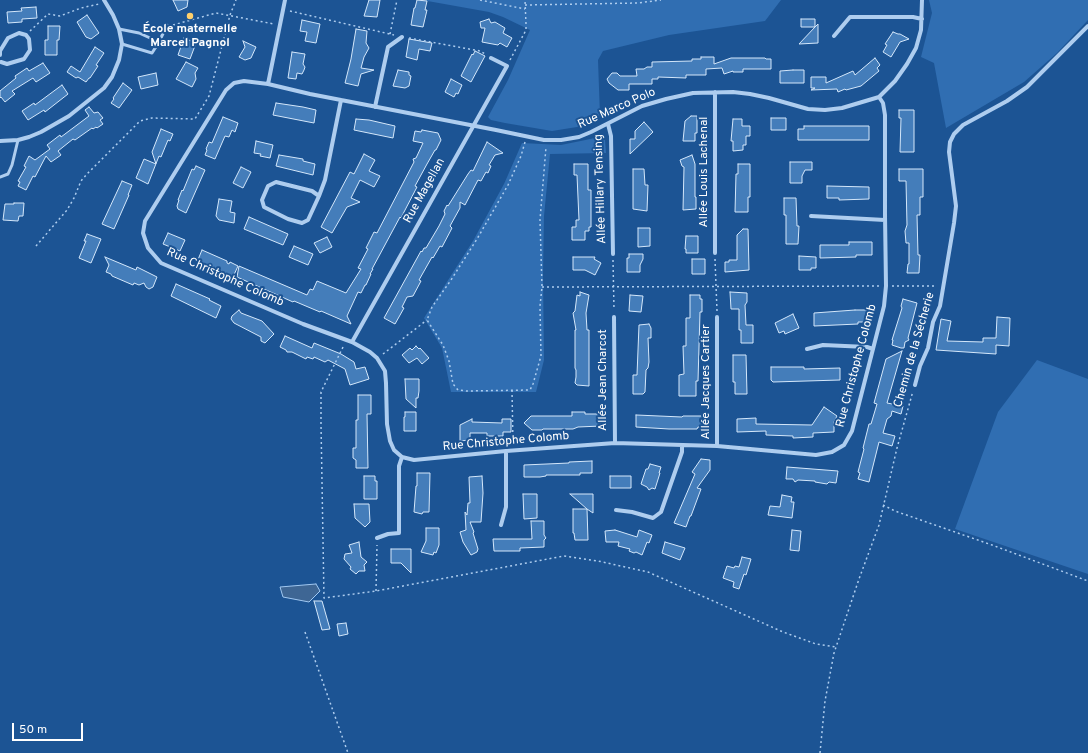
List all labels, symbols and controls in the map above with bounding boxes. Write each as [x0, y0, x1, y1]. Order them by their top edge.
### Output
marker: École maternelle Marcel Pagnol [185, 11, 195, 21]
place label: École maternelle Marcel Pagnol [143, 23, 237, 51]
street label: Rue Marco Polo [576, 85, 658, 133]
street label: Allée Louis Lachenal [698, 117, 712, 227]
street label: Allée Hillary Tensing [592, 134, 610, 244]
street label: Rue Magellan [401, 156, 449, 226]
street label: Rue Christophe Colomb [164, 246, 286, 310]
street label: Chemin de la Sécherie [892, 291, 938, 409]
street label: Rue Christophe Colomb [834, 303, 880, 429]
street label: Allée Jacques Cartier [700, 324, 714, 440]
street label: Allée Jean Charcot [597, 329, 611, 431]
street label: Rue Christophe Colomb [442, 429, 570, 455]
scale bar [14, 715, 85, 741]
text: 50 m [19, 722, 47, 738]

